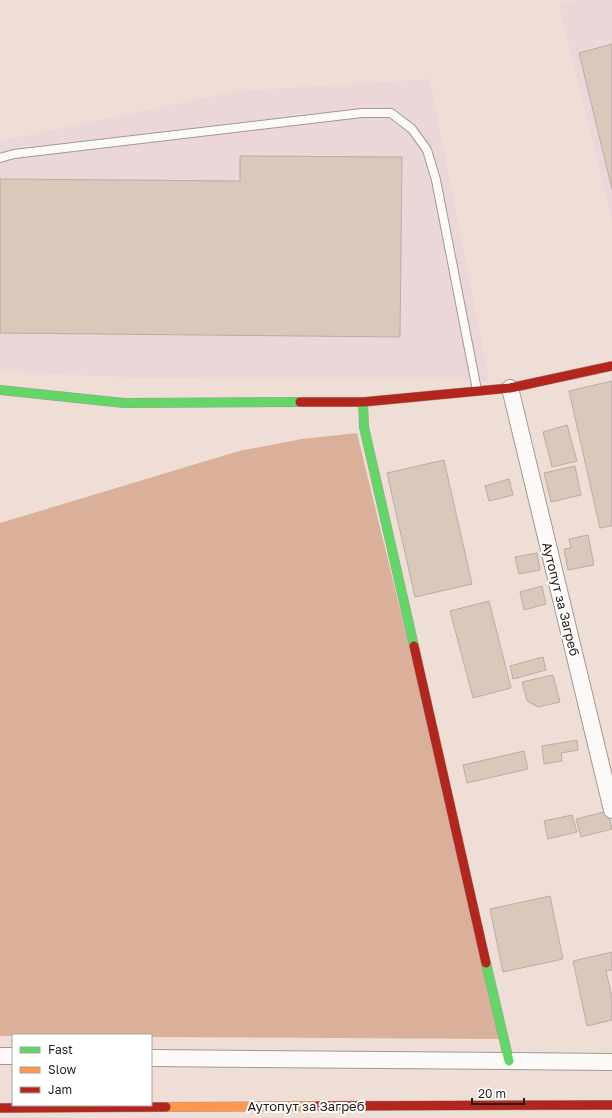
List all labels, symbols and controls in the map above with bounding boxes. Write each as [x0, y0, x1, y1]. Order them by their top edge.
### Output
street label: Аутопут за Загреб [539, 540, 583, 658]
legend [12, 1034, 152, 1106]
text: Fast [48, 1042, 73, 1057]
text: Slow [48, 1062, 76, 1077]
scale bar [472, 1080, 524, 1106]
text: Jam [48, 1082, 72, 1097]
text: 20 m [478, 1086, 506, 1101]
street label: Аутопут за Загреб [248, 1098, 365, 1114]

